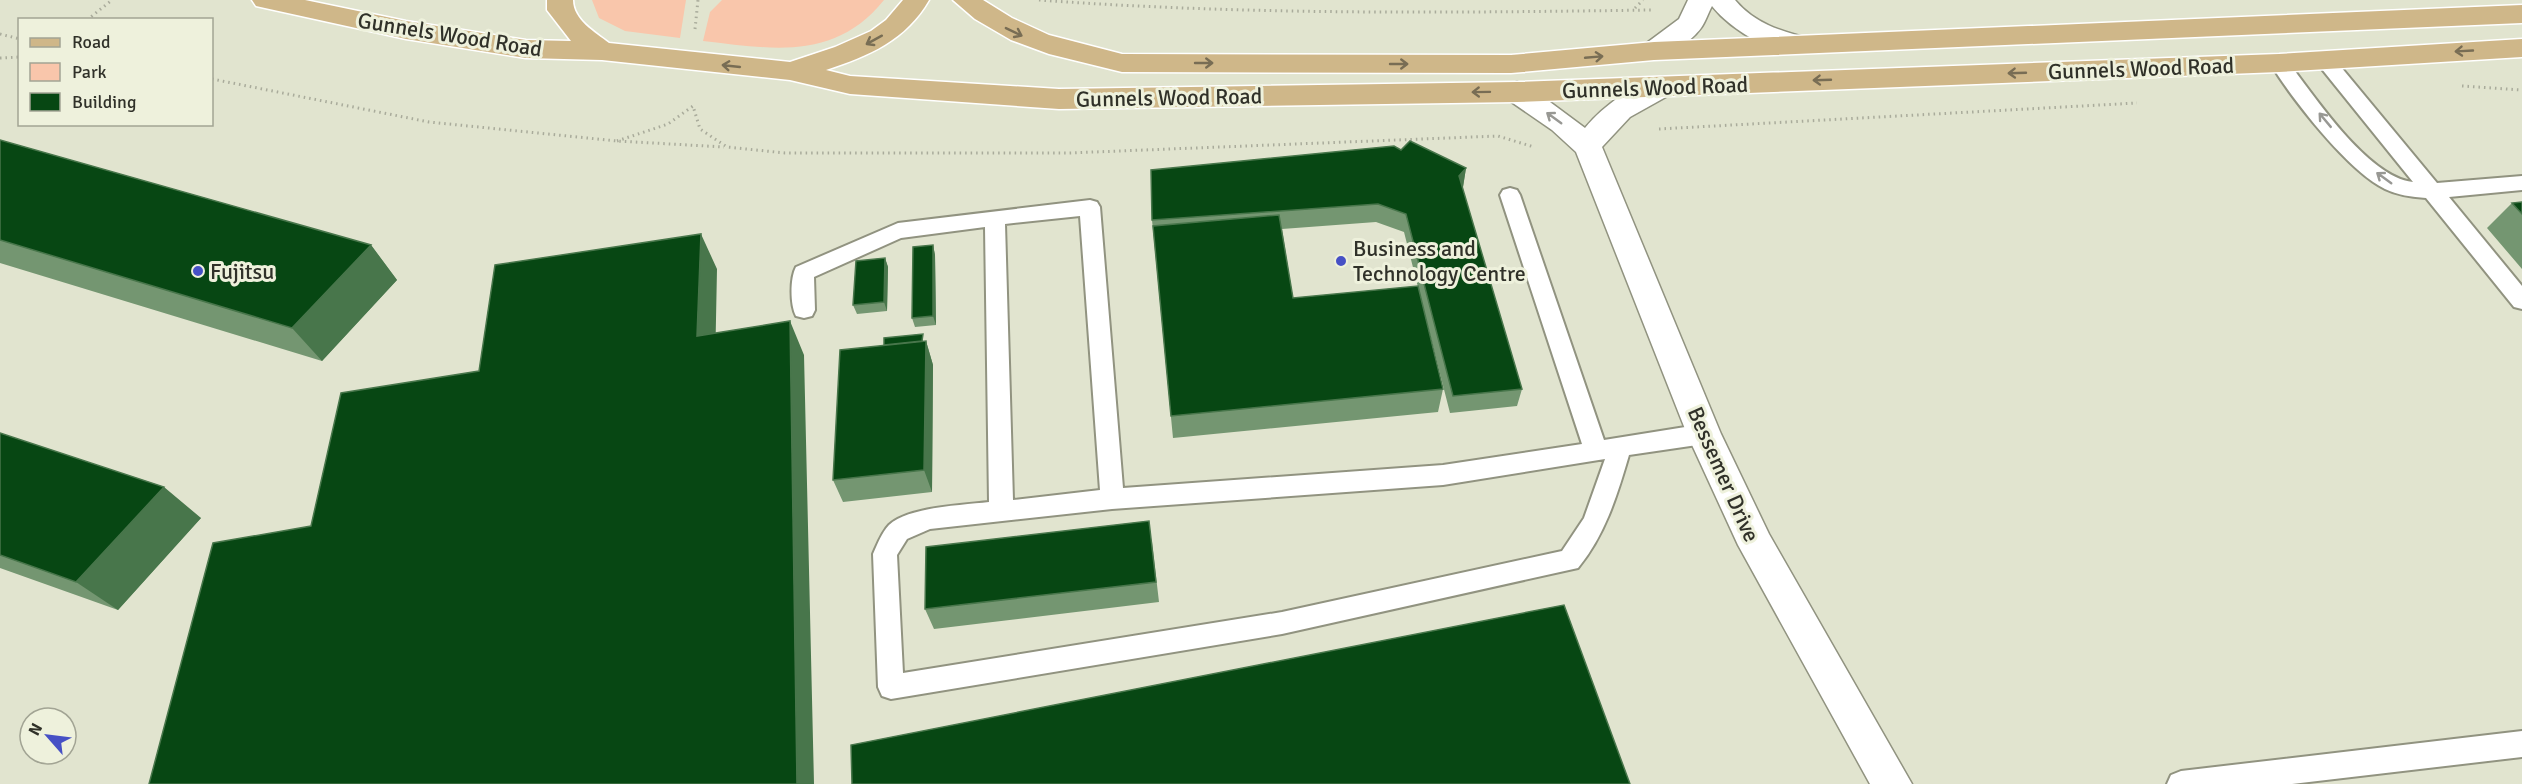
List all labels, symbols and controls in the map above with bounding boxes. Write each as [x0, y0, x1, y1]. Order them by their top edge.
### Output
street label: Gunnels Wood Road [356, 7, 544, 62]
legend [18, 18, 213, 126]
one-way arrow [1005, 26, 1022, 38]
text: Road [72, 31, 111, 53]
one-way arrow [866, 34, 883, 46]
one-way arrow [2454, 46, 2474, 57]
one-way arrow [1584, 51, 1604, 62]
street label: Gunnels Wood Road [2047, 52, 2235, 85]
one-way arrow [1194, 57, 1214, 69]
one-way arrow [1389, 58, 1409, 70]
one-way arrow [722, 60, 742, 71]
text: Park [72, 61, 107, 83]
one-way arrow [2008, 67, 2028, 78]
street label: Gunnels Wood Road [1561, 71, 1749, 104]
one-way arrow [1813, 74, 1833, 86]
street label: Gunnels Wood Road [1076, 82, 1262, 113]
one-way arrow [1471, 87, 1491, 98]
text: Building [72, 91, 136, 113]
one-way arrow [1546, 112, 1563, 124]
one-way arrow [2319, 113, 2332, 129]
one-way arrow [2376, 172, 2392, 185]
place label: Business and Technology Centre [1353, 235, 1526, 287]
marker: Business and Technology Centre [1334, 254, 1348, 268]
place label: Fujitsu [210, 258, 274, 285]
marker: Fujitsu [191, 264, 205, 278]
street label: Bessemer Drive [1682, 402, 1765, 546]
north arrow [18, 706, 78, 766]
text: N [24, 720, 47, 739]

